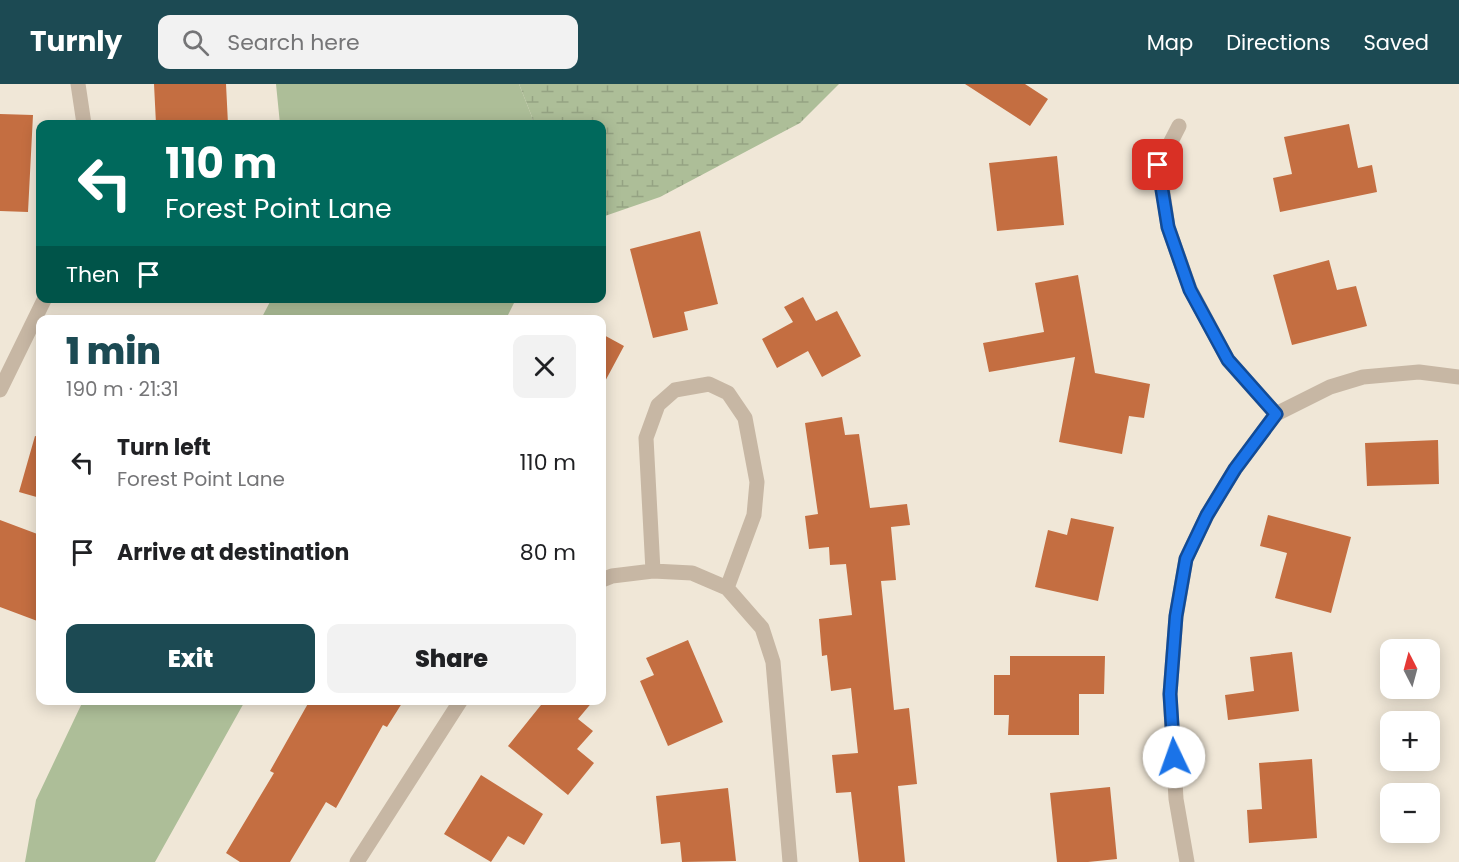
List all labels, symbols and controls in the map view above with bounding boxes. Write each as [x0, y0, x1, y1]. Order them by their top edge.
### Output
search box [158, 15, 578, 69]
text: Turnly [30, 22, 122, 61]
icon: search [179, 26, 212, 59]
text: Search here [227, 27, 360, 58]
text: Map [1147, 28, 1193, 57]
text: Directions [1226, 28, 1330, 57]
text: Saved [1363, 28, 1429, 57]
text: 110 m [165, 134, 277, 193]
pin [1132, 139, 1183, 190]
icon: left [66, 144, 144, 222]
icon: arrive [1141, 148, 1174, 181]
text: Forest Point Lane [165, 190, 392, 227]
icon: arrive [132, 258, 165, 291]
text: Then [66, 259, 120, 290]
text: 1 min [66, 326, 161, 377]
button: close [513, 335, 576, 398]
text: 190 m · 21:31 [66, 375, 179, 403]
text: Turn left [117, 432, 211, 463]
icon: left [66, 446, 99, 479]
text: 110 m [520, 447, 576, 478]
text: Forest Point Lane [117, 465, 285, 493]
icon: arrive [66, 536, 99, 569]
text: Arrive at destination [117, 537, 349, 568]
text: 80 m [520, 537, 576, 568]
button: Exit [66, 624, 315, 693]
button: Share [327, 624, 576, 693]
north arrow [1380, 639, 1440, 699]
map controls [1380, 639, 1440, 843]
button: + [1380, 711, 1440, 771]
position arrow [1142, 725, 1206, 789]
button: − [1380, 783, 1440, 843]

